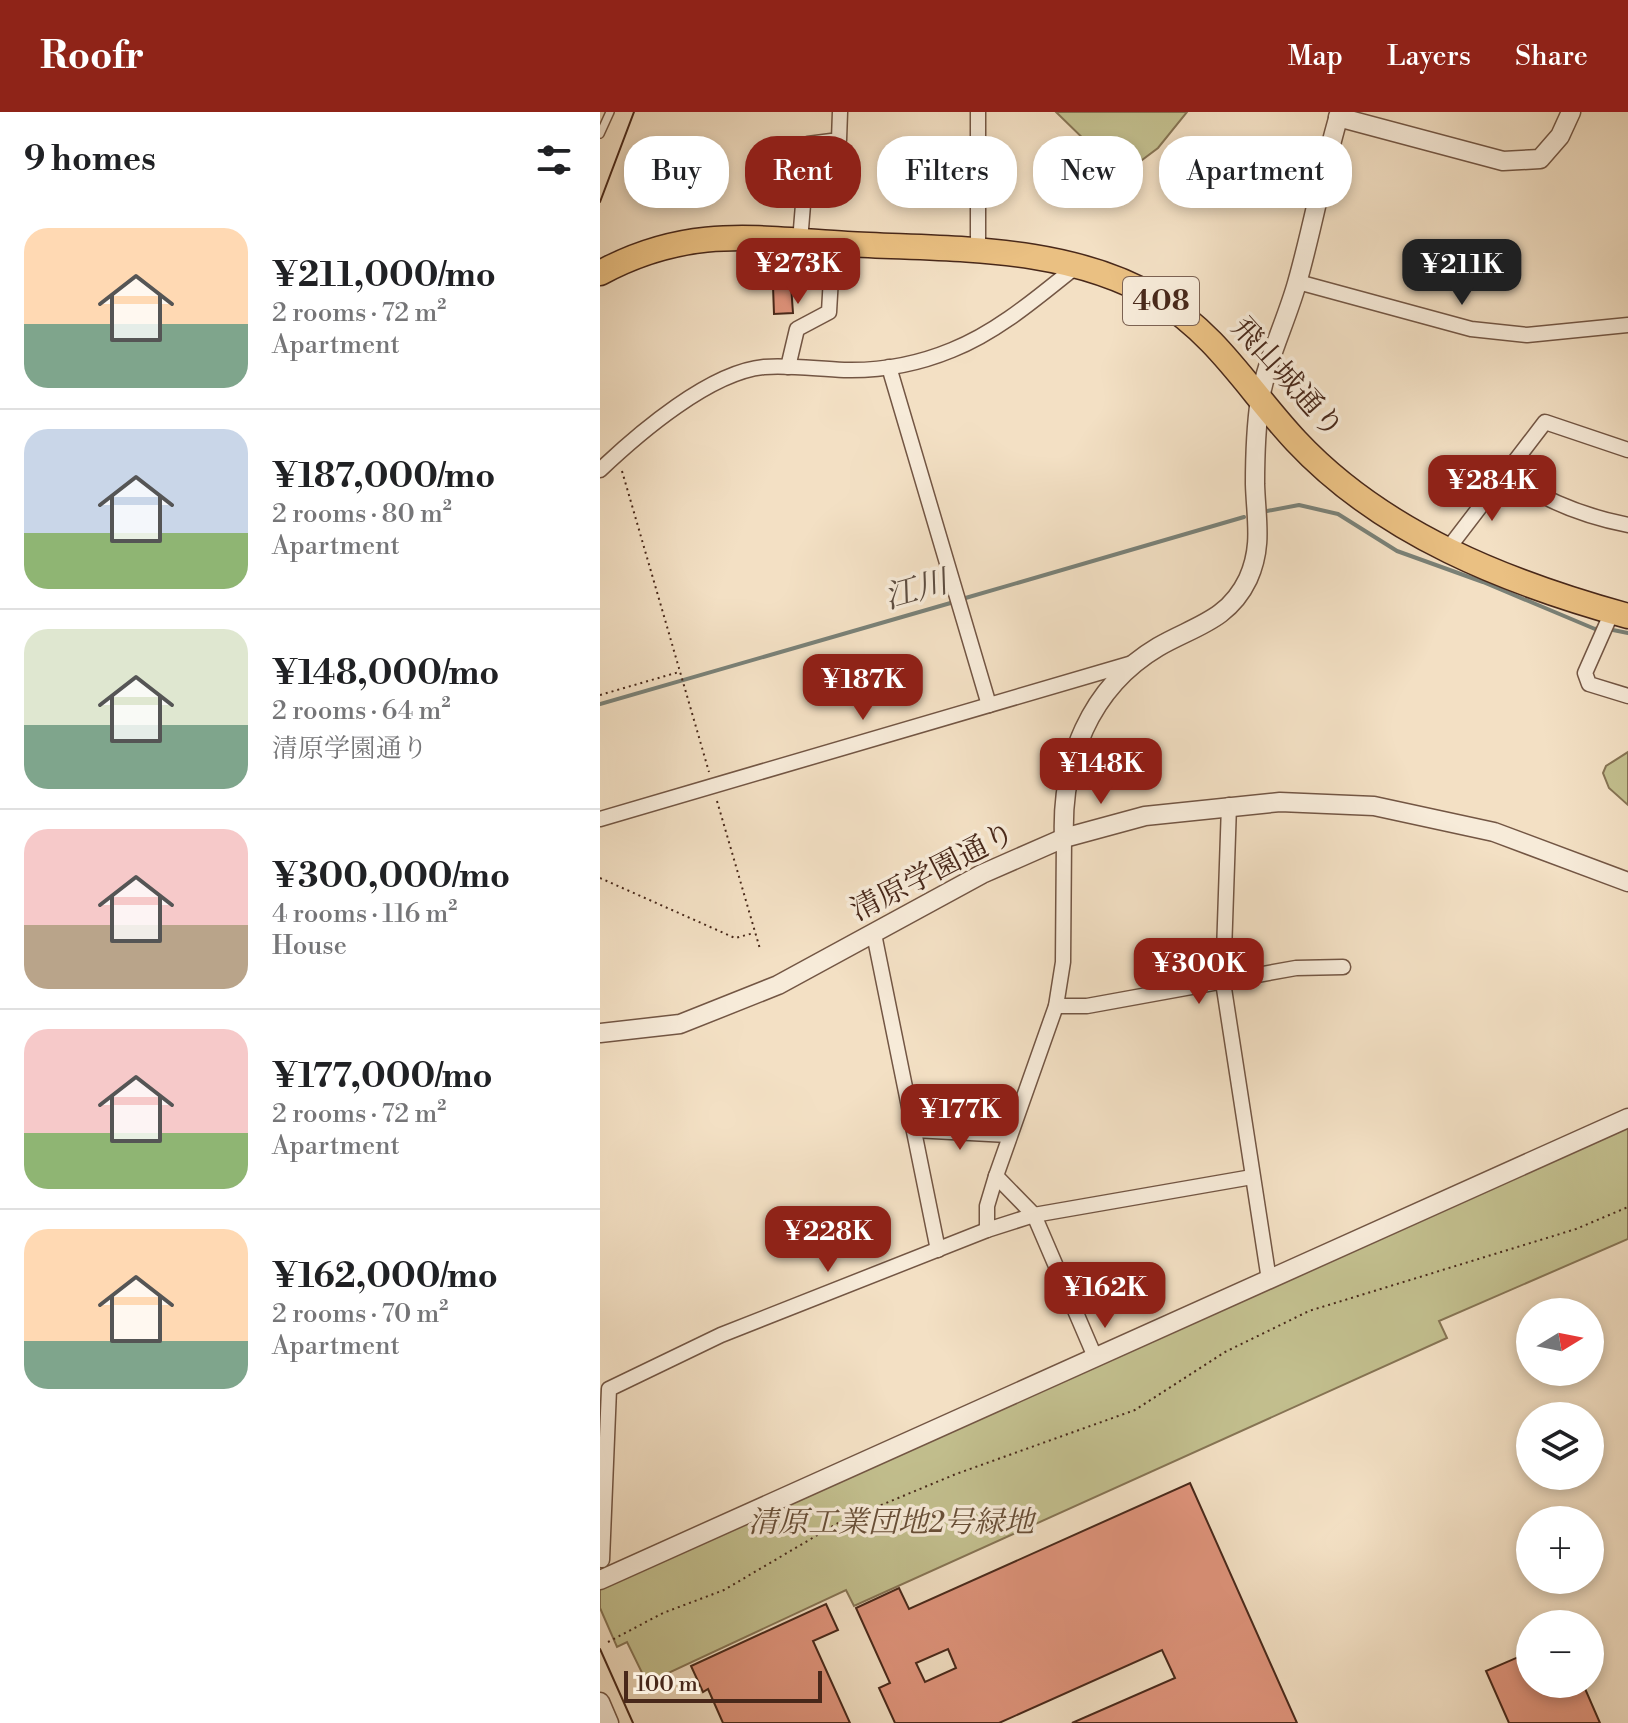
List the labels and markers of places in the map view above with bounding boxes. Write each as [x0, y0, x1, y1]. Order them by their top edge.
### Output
pin: ¥273K [742, 238, 854, 306]
pin: ¥211K [1406, 239, 1518, 307]
pin: ¥284K [1436, 455, 1548, 523]
pin: ¥187K [807, 654, 919, 722]
pin: ¥148K [1045, 738, 1157, 806]
pin: ¥300K [1143, 938, 1255, 1006]
pin: ¥177K [904, 1084, 1016, 1152]
pin: ¥228K [772, 1206, 884, 1274]
pin: ¥162K [1049, 1262, 1161, 1330]

